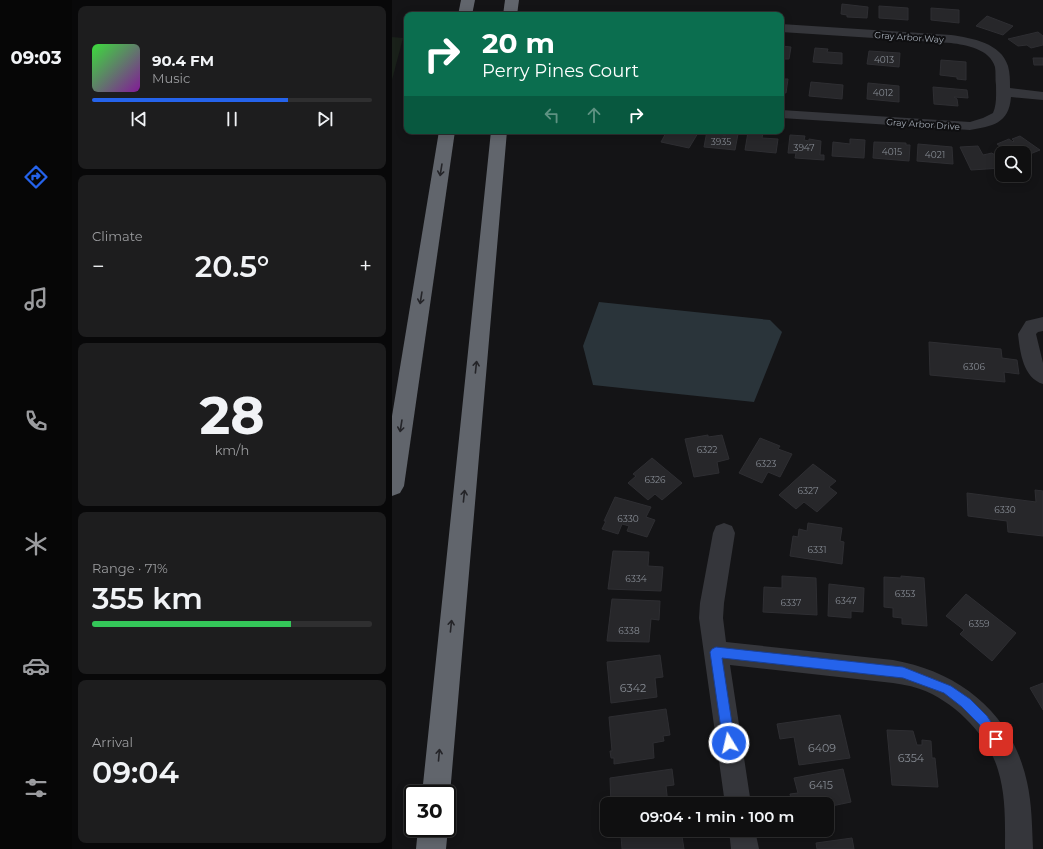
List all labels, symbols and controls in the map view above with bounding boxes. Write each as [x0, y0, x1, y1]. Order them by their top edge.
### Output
text: 20 m [482, 26, 555, 60]
icon: right [416, 28, 468, 80]
street label: Gray Arbor Way [874, 29, 944, 45]
text: 09:03 [10, 47, 62, 69]
text: 90.4 FM [152, 51, 214, 70]
house number: 4013 [874, 54, 894, 65]
text: Perry Pines Court [482, 60, 639, 82]
text: Music [152, 70, 190, 86]
house number: 4012 [873, 87, 893, 98]
icon: left [541, 104, 563, 126]
icon: ahead [583, 104, 605, 126]
icon: right [625, 104, 647, 126]
icon: previous [128, 108, 150, 130]
icon: pause [221, 108, 243, 130]
icon: next [314, 108, 336, 130]
street label: Gray Arbor Drive [886, 116, 961, 132]
house number: 3935 [711, 136, 731, 147]
house number: 3947 [793, 142, 815, 153]
house number: 4015 [882, 146, 902, 157]
map controls [995, 146, 1031, 182]
button: search [995, 146, 1031, 182]
house number: 4021 [925, 149, 945, 160]
icon: directions [22, 163, 50, 191]
one-way arrow [437, 163, 445, 176]
text: Climate [92, 228, 143, 244]
text: 20.5° [195, 248, 269, 285]
text: − [92, 253, 105, 280]
text: + [359, 253, 372, 280]
icon: music [22, 285, 50, 313]
one-way arrow [417, 291, 425, 304]
one-way arrow [472, 361, 480, 374]
house number: 6306 [963, 361, 986, 372]
text: 28 [199, 384, 265, 447]
icon: phone [22, 407, 50, 435]
one-way arrow [397, 420, 405, 433]
text: km/h [215, 442, 249, 458]
house number: 6322 [697, 444, 717, 455]
house number: 6323 [756, 458, 776, 469]
house number: 6326 [644, 474, 666, 485]
house number: 6327 [798, 485, 818, 496]
one-way arrow [460, 490, 467, 503]
house number: 6330 [994, 504, 1016, 515]
house number: 6330 [617, 513, 639, 524]
icon: climate [22, 530, 50, 558]
house number: 6331 [808, 544, 826, 555]
text: Range · 71% [92, 560, 168, 576]
house number: 6334 [625, 573, 647, 584]
text: 355 km [92, 580, 203, 617]
house number: 6353 [895, 588, 915, 599]
house number: 6347 [835, 595, 857, 606]
house number: 6337 [781, 597, 801, 608]
house number: 6359 [968, 618, 990, 629]
one-way arrow [447, 620, 455, 633]
house number: 6338 [618, 625, 640, 636]
icon: car [22, 652, 50, 680]
house number: 6342 [620, 681, 646, 695]
position arrow [708, 722, 750, 764]
pin [979, 722, 1013, 756]
icon: arrive [985, 728, 1007, 750]
text: Arrival [92, 734, 133, 750]
house number: 6409 [808, 741, 836, 755]
one-way arrow [435, 749, 443, 762]
house number: 6354 [898, 751, 925, 765]
text: 09:04 [92, 754, 179, 791]
icon: filters [22, 774, 50, 802]
house number: 6415 [809, 778, 833, 792]
speed limit sign: 30 [404, 785, 456, 837]
text: 09:04 · 1 min · 100 m [640, 807, 794, 826]

